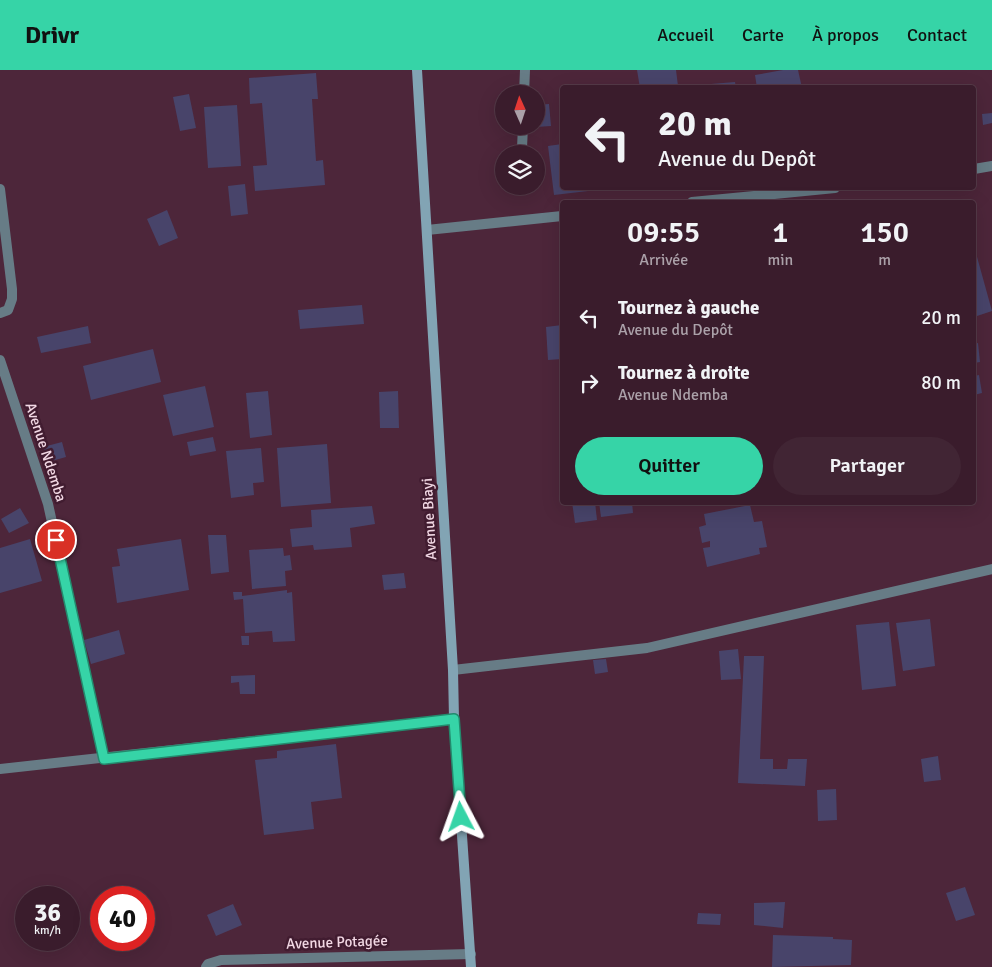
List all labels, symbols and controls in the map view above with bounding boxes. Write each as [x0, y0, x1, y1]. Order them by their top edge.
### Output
text: Drivr [25, 20, 79, 50]
text: Accueil [657, 24, 714, 46]
text: Carte [742, 24, 784, 46]
text: À propos [812, 24, 879, 46]
text: Contact [907, 24, 967, 46]
north arrow [495, 85, 545, 135]
map controls [495, 85, 545, 195]
text: 20 m [658, 102, 732, 145]
icon: left [575, 105, 640, 170]
button: layers [495, 145, 545, 195]
text: Avenue du Depôt [658, 145, 816, 172]
text: 09:55 [627, 214, 700, 251]
text: 1 [772, 214, 788, 251]
text: 150 [860, 214, 909, 251]
text: Arrivée [639, 250, 688, 270]
text: min [767, 250, 793, 270]
text: m [878, 250, 891, 270]
text: Tournez à gauche [618, 296, 759, 320]
icon: left [575, 304, 603, 332]
text: 20 m [921, 306, 961, 330]
text: Avenue du Depôt [618, 320, 733, 340]
text: Tournez à droite [618, 361, 750, 385]
icon: right [575, 369, 603, 397]
text: 80 m [921, 371, 961, 395]
text: Avenue Ndemba [618, 385, 728, 405]
street label: Avenue Ndemba [21, 400, 71, 504]
button: Quitter [575, 437, 763, 495]
button: Partager [773, 437, 961, 495]
street label: Avenue Biayi [418, 478, 440, 560]
pin [35, 519, 77, 561]
icon: arrive [42, 526, 70, 554]
position arrow [434, 790, 486, 842]
speed limit sign: 40 [90, 886, 155, 951]
text: 36 [34, 897, 61, 928]
text: km/h [34, 923, 61, 938]
street label: Avenue Potagée [286, 931, 388, 953]

